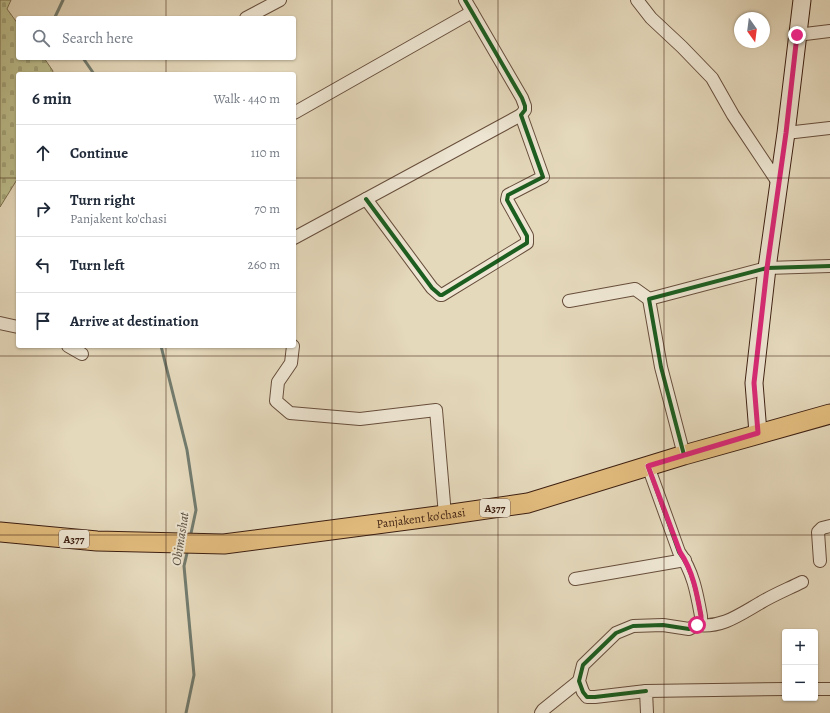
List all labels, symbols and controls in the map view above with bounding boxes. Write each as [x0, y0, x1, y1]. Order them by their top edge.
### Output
north arrow [734, 12, 770, 48]
search box [16, 16, 296, 60]
route end [788, 26, 806, 44]
icon: search [30, 27, 52, 49]
text: Search here [62, 28, 133, 48]
text: 6 min [32, 87, 72, 110]
text: Walk · 440 m [213, 90, 280, 107]
icon: ahead [32, 142, 54, 164]
text: Continue [70, 143, 128, 163]
text: 110 m [251, 144, 280, 161]
text: Turn right [70, 190, 135, 210]
icon: right [32, 198, 54, 220]
text: 70 m [254, 200, 280, 217]
text: Panjakent ko'chasi [70, 210, 167, 227]
icon: left [32, 254, 54, 276]
text: Turn left [70, 255, 125, 275]
text: 260 m [247, 256, 280, 273]
icon: arrive [32, 310, 54, 332]
text: Arrive at destination [70, 311, 199, 331]
road number: A377 [480, 499, 510, 517]
street label: Panjakent ko'chasi [375, 504, 466, 532]
water label: Obimashat [167, 510, 193, 567]
road number: A377 [59, 530, 89, 548]
route start [688, 616, 706, 634]
map controls [782, 629, 818, 701]
button: + [782, 629, 818, 665]
button: − [782, 665, 818, 701]

